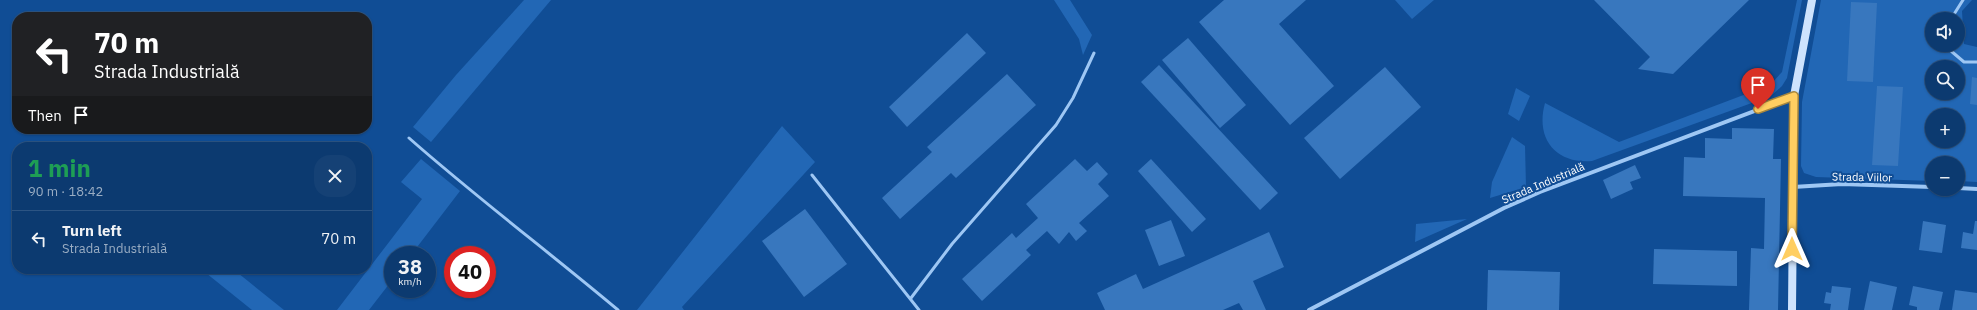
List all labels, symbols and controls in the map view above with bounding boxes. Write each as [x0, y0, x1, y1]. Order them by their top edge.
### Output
map controls [1925, 12, 1965, 196]
button: sound [1925, 12, 1965, 52]
text: 70 m [94, 24, 159, 61]
icon: left [28, 28, 80, 80]
text: Strada Industrială [94, 60, 240, 83]
button: search [1925, 60, 1965, 100]
pin [1741, 68, 1775, 109]
icon: arrive [1747, 74, 1769, 96]
icon: arrive [70, 104, 92, 126]
text: Then [28, 106, 62, 125]
button: + [1925, 108, 1965, 148]
text: 1 min [28, 152, 91, 184]
button: close [314, 155, 356, 197]
button: − [1925, 156, 1965, 196]
street label: Strada Industrială [1499, 159, 1587, 207]
street label: Strada Viilor [1832, 169, 1892, 185]
text: 90 m · 18:42 [28, 183, 103, 200]
text: Turn left [62, 221, 122, 240]
icon: left [28, 228, 50, 250]
position arrow [1771, 228, 1813, 270]
text: 70 m [321, 229, 356, 248]
text: Strada Industrială [62, 240, 167, 257]
speed limit sign: 40 [444, 246, 496, 298]
text: 38 [398, 253, 422, 280]
text: km/h [398, 275, 422, 288]

